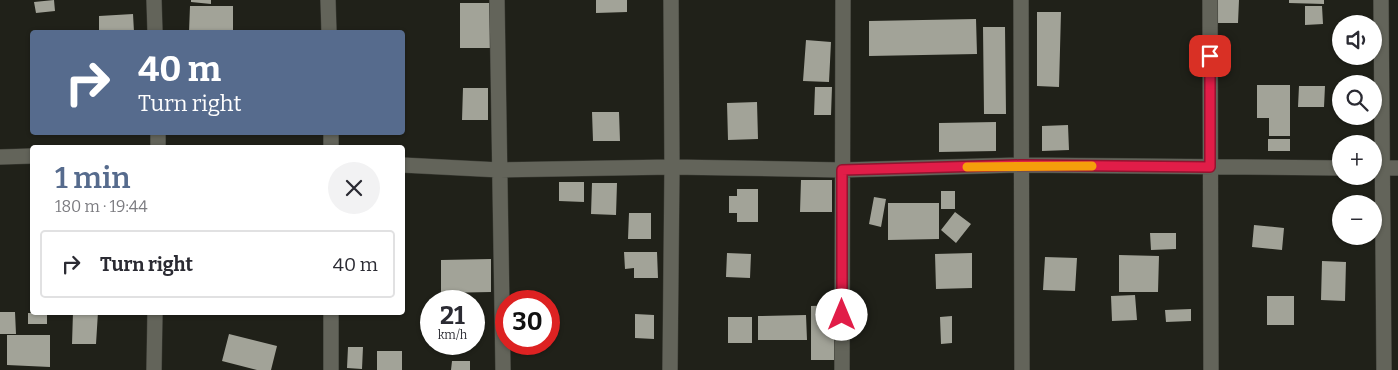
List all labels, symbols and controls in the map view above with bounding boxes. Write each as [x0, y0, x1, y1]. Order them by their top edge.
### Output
map controls [1332, 15, 1382, 245]
button: sound [1332, 15, 1382, 65]
pin [1189, 35, 1231, 77]
icon: arrive [1196, 42, 1224, 70]
text: 40 m [138, 48, 221, 90]
icon: right [55, 50, 120, 115]
button: search [1332, 75, 1382, 125]
text: Turn right [138, 90, 241, 117]
button: + [1332, 135, 1382, 185]
text: 1 min [55, 160, 130, 196]
button: close [328, 162, 380, 214]
button: − [1332, 195, 1382, 245]
text: 180 m · 19:44 [55, 197, 148, 216]
icon: right [57, 250, 85, 278]
text: Turn right [100, 253, 193, 276]
text: 40 m [333, 253, 378, 276]
position arrow [815, 288, 867, 340]
speed limit sign: 30 [495, 290, 560, 355]
text: 21 [440, 301, 465, 331]
text: km/h [438, 328, 467, 342]

